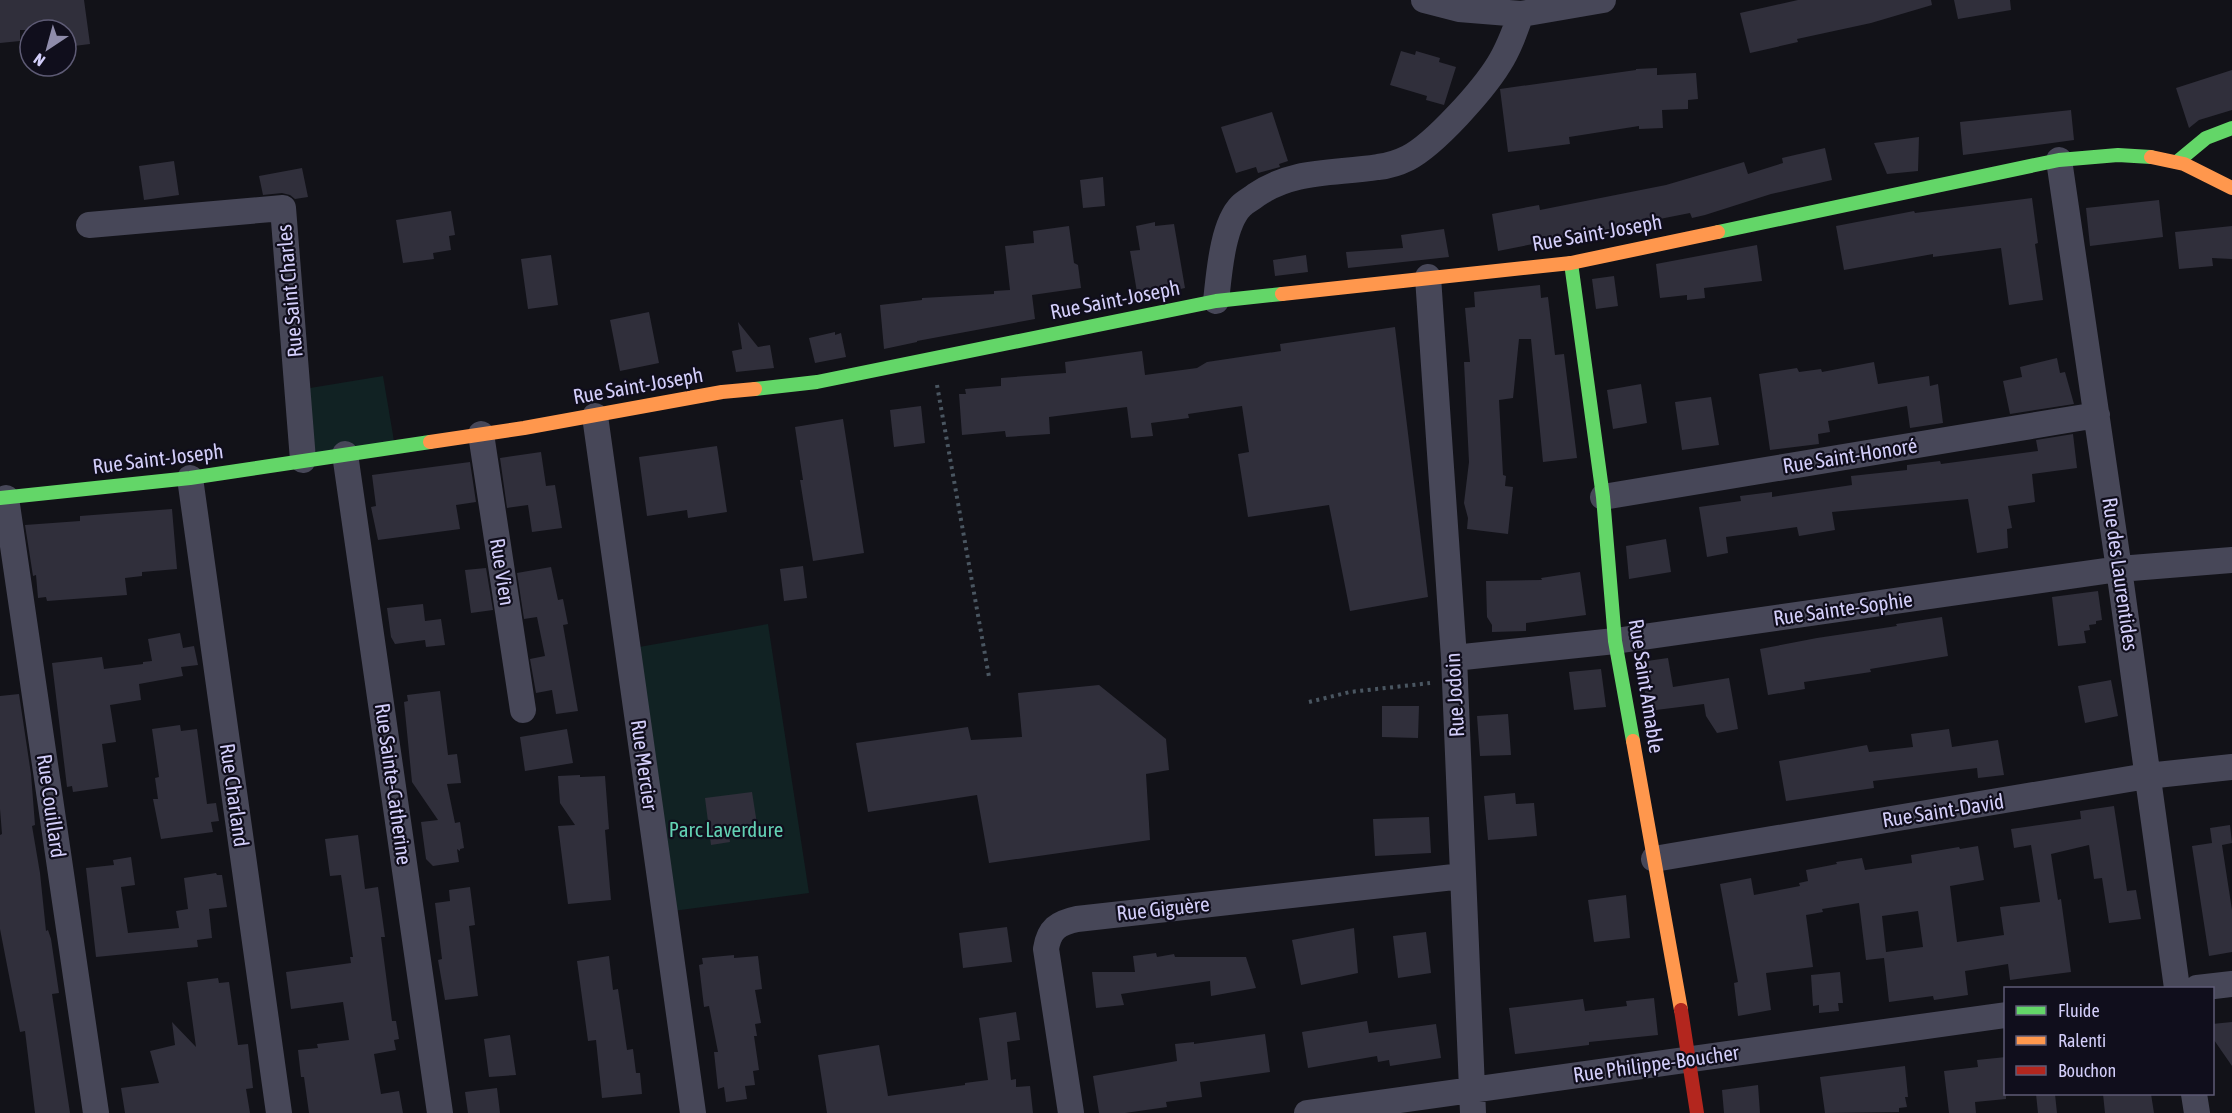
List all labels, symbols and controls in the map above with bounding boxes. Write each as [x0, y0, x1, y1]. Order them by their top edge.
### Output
north arrow [18, 18, 78, 78]
text: N [30, 50, 48, 70]
street label: Rue Saint-Joseph [1530, 209, 1664, 255]
street label: Rue Saint Charles [271, 224, 307, 359]
street label: Rue Saint-Joseph [1048, 275, 1182, 323]
street label: Rue Saint-Joseph [571, 362, 705, 408]
street label: Rue Saint-Honoré [1781, 433, 1919, 477]
street label: Rue Saint-Joseph [91, 438, 225, 478]
street label: Rue des Laurentides [2098, 496, 2144, 652]
street label: Rue Vien [486, 536, 520, 607]
street label: Rue Sainte-Sophie [1772, 586, 1914, 630]
street label: Rue Saint Amable [1625, 617, 1669, 755]
street label: Rue Jodoin [1440, 652, 1468, 738]
street label: Rue Sainte-Catherine [371, 701, 417, 866]
street label: Rue Mercier [627, 718, 663, 812]
street label: Rue Charland [216, 742, 254, 848]
street label: Rue Couillard [33, 753, 71, 859]
street label: Rue Saint-David [1880, 789, 2005, 831]
park label: Parc Laverdure [669, 817, 783, 841]
street label: Rue Giguère [1115, 891, 1211, 925]
legend [2004, 987, 2214, 1095]
text: Fluide [2058, 1000, 2100, 1021]
text: Ralenti [2058, 1030, 2106, 1051]
street label: Rue Philippe-Boucher [1571, 1039, 1741, 1087]
text: Bouchon [2058, 1060, 2116, 1081]

